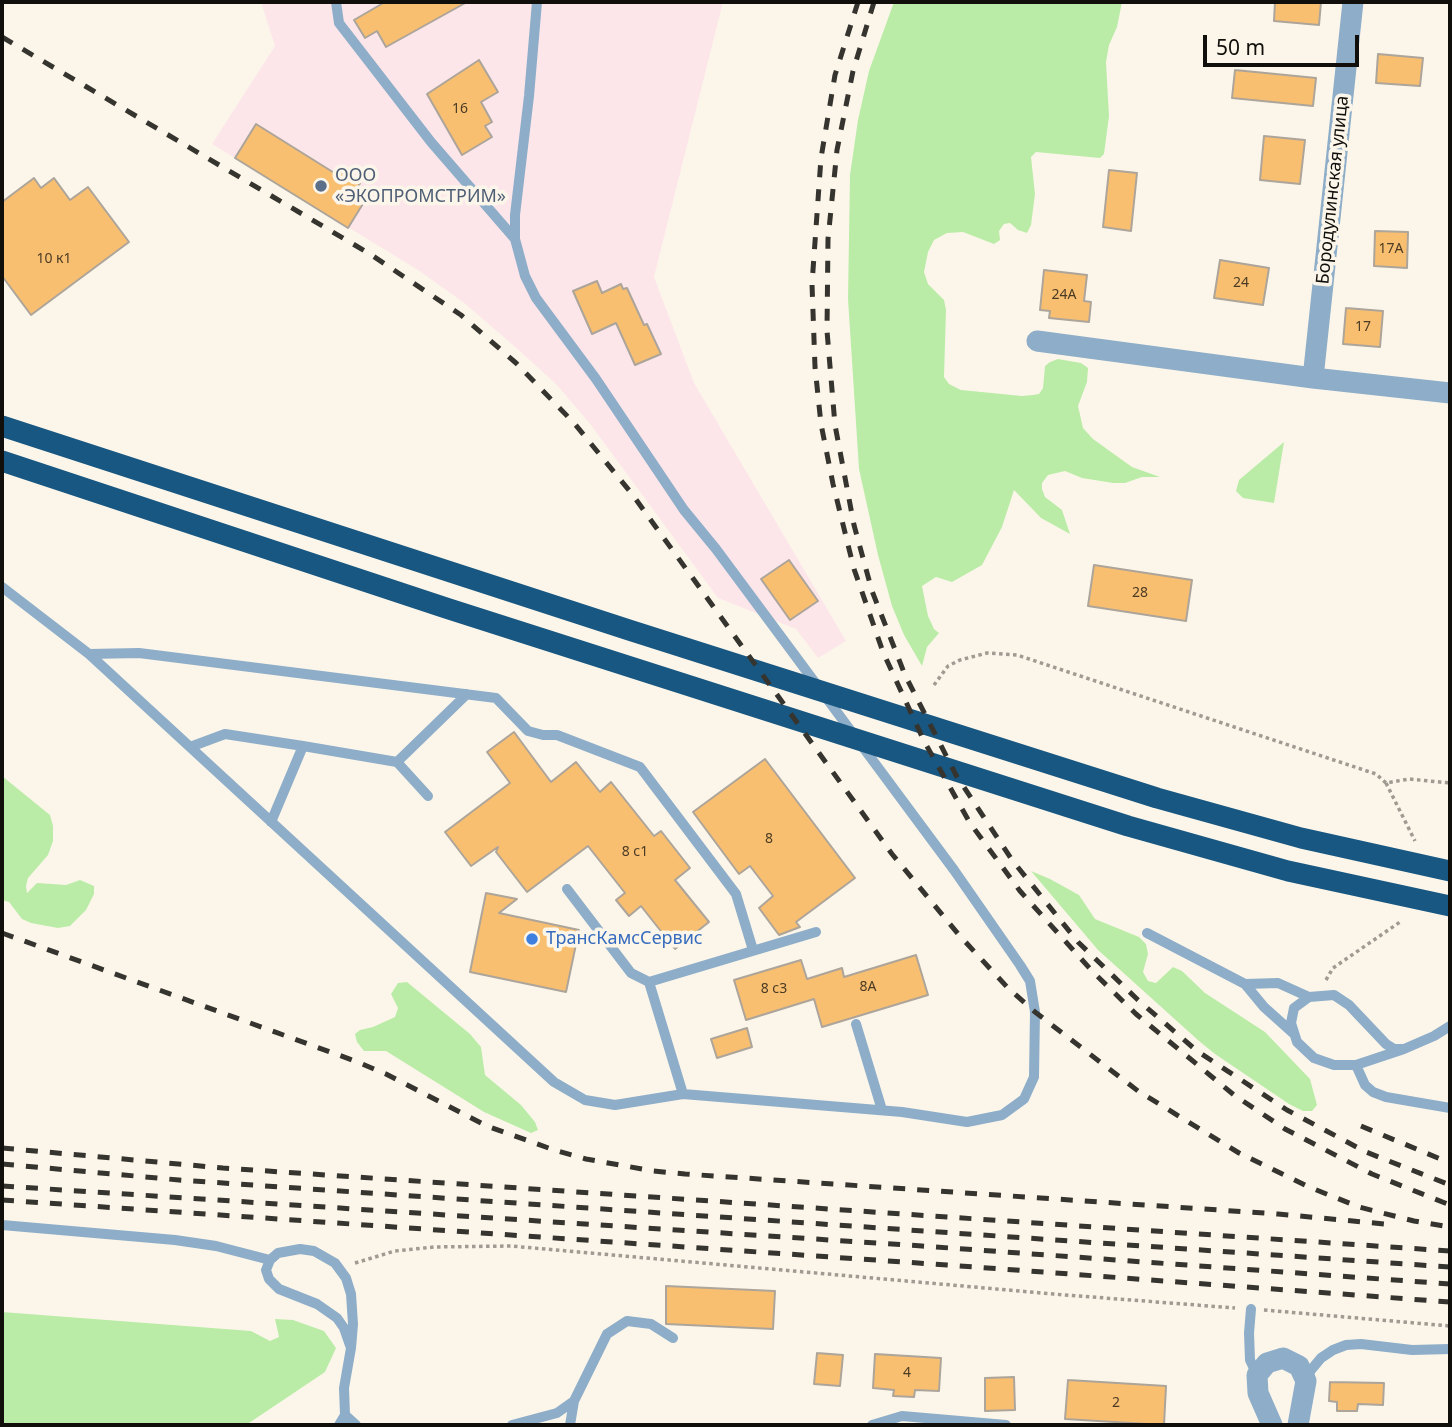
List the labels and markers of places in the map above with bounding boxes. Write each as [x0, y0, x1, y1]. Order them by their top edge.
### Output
place label: ООО «ЭКОПРОМСТРИМ» [335, 165, 506, 208]
marker: ООО «ЭКОПРОМСТРИМ» [313, 178, 329, 194]
place label: ТрансКамсСервис [546, 928, 703, 950]
marker: ТрансКамсСервис [524, 931, 540, 947]

